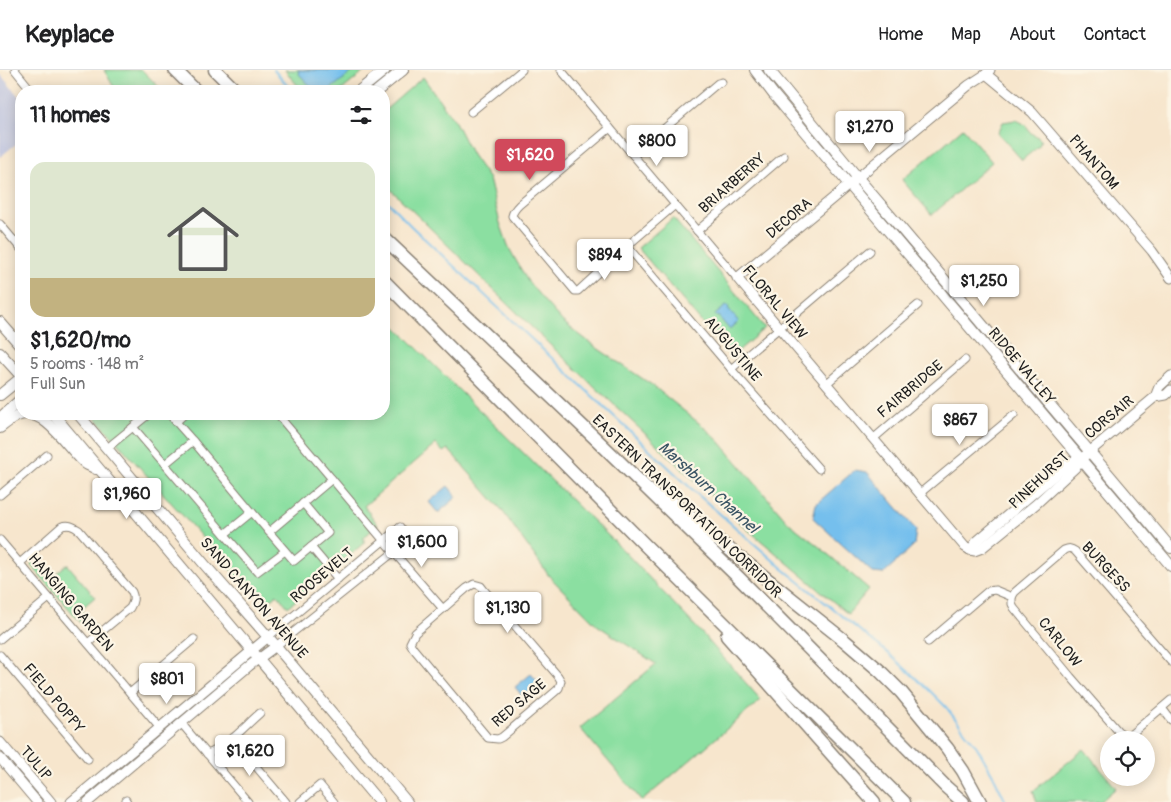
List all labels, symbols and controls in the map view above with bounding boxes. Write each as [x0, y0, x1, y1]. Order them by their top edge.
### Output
text: Keyplace [25, 20, 114, 49]
text: Home [878, 23, 923, 46]
text: Map [951, 23, 981, 46]
text: About [1009, 23, 1055, 46]
text: Contact [1083, 23, 1146, 46]
icon: filters [347, 101, 375, 129]
text: 11 homes [30, 102, 110, 129]
pin: $1,270 [829, 111, 911, 153]
text: $1,270 [846, 117, 894, 137]
pin: $800 [627, 124, 687, 167]
text: $800 [638, 131, 676, 151]
street label: PHANTOM [1065, 131, 1123, 194]
pin: $1,620 [489, 138, 571, 181]
text: $1,620 [506, 145, 554, 165]
street label: BRIARBERRY [695, 149, 770, 218]
icon: home [158, 194, 248, 284]
street label: DECORA [763, 194, 816, 243]
pin: $894 [575, 238, 635, 281]
text: $894 [588, 245, 622, 265]
street label: FLORAL VIEW [738, 261, 811, 343]
pin: $1,250 [943, 264, 1025, 307]
text: $1,250 [960, 271, 1008, 291]
street label: AUGUSTINE [700, 313, 765, 386]
street label: RIDGE VALLEY [984, 324, 1059, 409]
text: $1,620/mo [30, 327, 131, 354]
text: 5 rooms · 148 m² [30, 354, 144, 374]
street label: FAIRBRIDGE [873, 356, 947, 422]
text: Full Sun [30, 374, 85, 394]
street label: CORSAIR [1081, 391, 1138, 443]
pin: $867 [930, 404, 990, 446]
text: $867 [943, 410, 977, 430]
street label: EASTERN TRANSPORTATION CORRIDOR [588, 411, 786, 602]
water label: Marshburn Channel [654, 438, 764, 539]
street label: PINEHURST [1005, 448, 1073, 513]
pin: $1,960 [86, 478, 168, 520]
text: $1,960 [103, 484, 151, 504]
pin: $1,600 [381, 526, 463, 568]
text: $1,600 [397, 532, 447, 552]
street label: SAND CANYON AVENUE [196, 534, 312, 663]
street label: BURGESS [1077, 538, 1134, 597]
street label: ROOSEVELT [287, 543, 358, 607]
street label: HANGING GARDEN [24, 549, 117, 656]
pin: $1,130 [467, 592, 549, 634]
text: $1,130 [485, 598, 531, 618]
street label: CARLOW [1034, 614, 1086, 671]
street label: FIELD POPPY [19, 660, 88, 737]
pin: $801 [137, 662, 197, 705]
text: $801 [150, 669, 184, 689]
street label: RED SAGE [488, 675, 551, 732]
map controls [1100, 731, 1155, 786]
button: locate [1100, 731, 1155, 786]
pin: $1,620 [209, 734, 291, 777]
text: $1,620 [226, 741, 274, 761]
street label: TULIP [16, 742, 56, 784]

